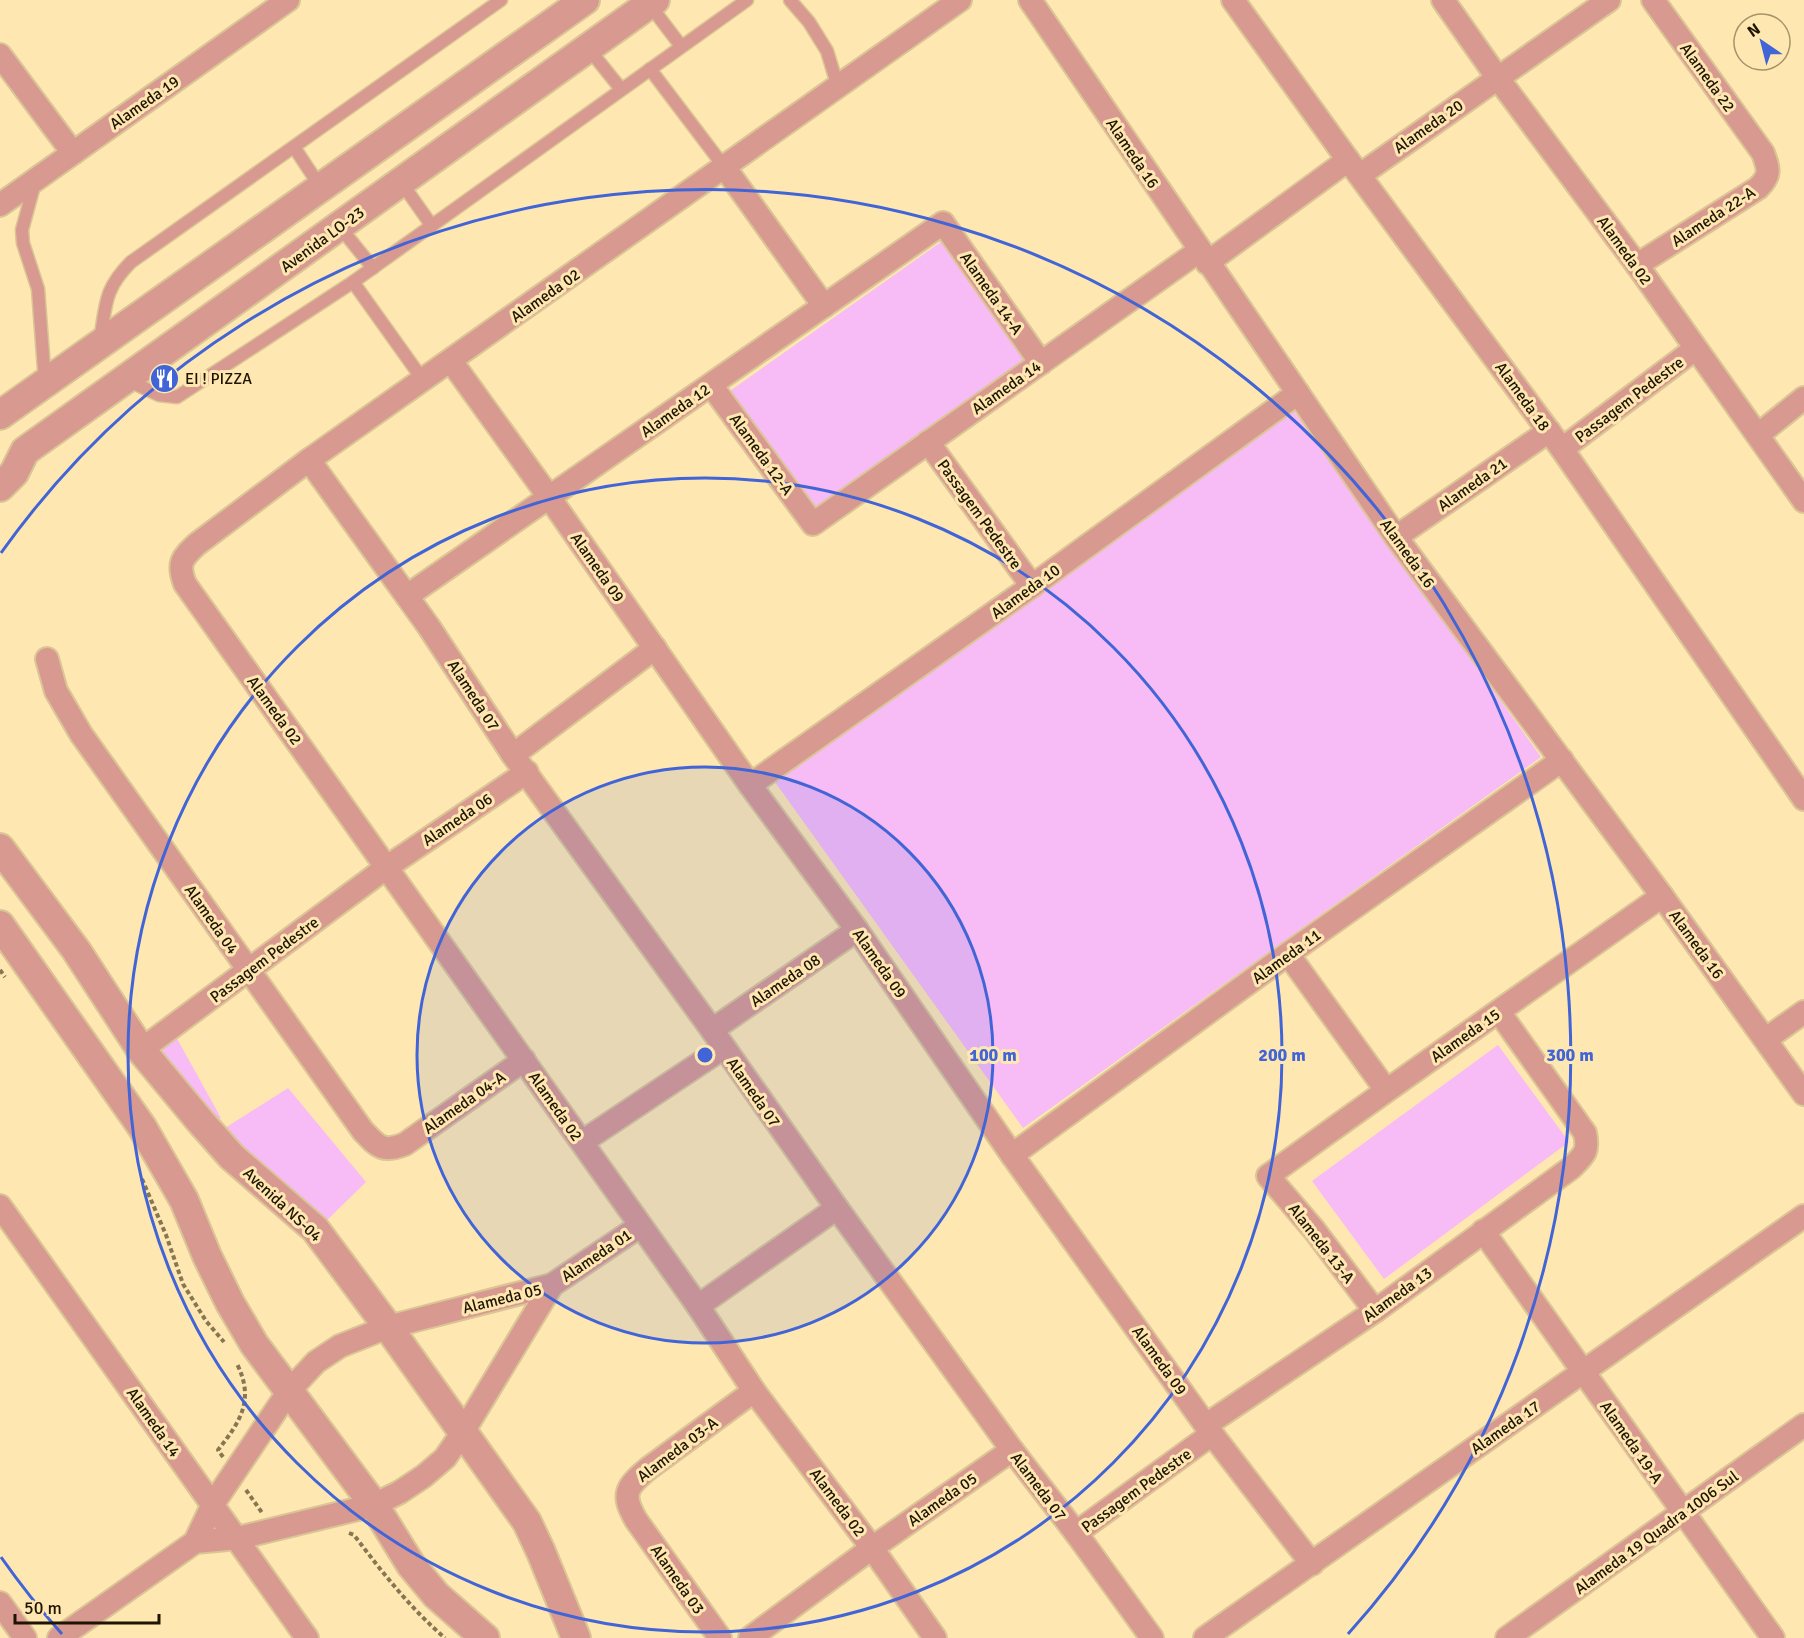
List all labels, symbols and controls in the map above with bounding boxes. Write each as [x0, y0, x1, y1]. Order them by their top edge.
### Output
north arrow [1732, 12, 1792, 72]
text: N [1744, 19, 1764, 42]
street label: Alameda 22 [1675, 39, 1739, 116]
street label: Alameda 19 [106, 72, 183, 134]
street label: Alameda 20 [1390, 96, 1467, 158]
street label: Alameda 16 [1101, 115, 1163, 193]
street label: Alameda 22-A [1668, 182, 1759, 251]
street label: Avenida LO-23 [277, 203, 369, 277]
street label: Alameda 02 [1592, 212, 1656, 289]
street label: Alameda 14-A [955, 249, 1027, 339]
street label: Alameda 02 [507, 265, 584, 327]
street label: Passagem Pedestre [1571, 352, 1688, 447]
street label: Alameda 14 [968, 356, 1046, 419]
street label: Alameda 18 [1490, 358, 1554, 435]
restaurant icon: EI ! PIZZA [148, 362, 180, 394]
place label: EI ! PIZZA [185, 369, 252, 389]
street label: Alameda 12 [637, 380, 714, 442]
street label: Alameda 12-A [725, 410, 798, 499]
street label: Alameda 21 [1434, 454, 1511, 516]
street label: Passagem Pedestre [933, 456, 1026, 573]
street label: Alameda 16 [1375, 515, 1439, 592]
street label: Alameda 09 [566, 529, 628, 606]
street label: Alameda 10 [987, 560, 1064, 624]
street label: Alameda 07 [443, 656, 504, 735]
street label: Alameda 02 [242, 672, 306, 749]
street label: Alameda 06 [419, 789, 497, 851]
street label: Alameda 04 [180, 881, 243, 959]
street label: Alameda 16 [1664, 906, 1728, 983]
street label: Passagem Pedestre [206, 912, 323, 1007]
street label: Alameda 09 [848, 925, 910, 1002]
street label: Alameda 11 [1248, 925, 1325, 989]
street label: Alameda 08 [747, 950, 825, 1012]
street label: Alameda 15 [1427, 1005, 1504, 1067]
text: 100 m [969, 1044, 1017, 1066]
text: 200 m [1258, 1044, 1306, 1066]
text: 300 m [1546, 1044, 1594, 1066]
centre of rings [695, 1045, 715, 1065]
street label: Alameda 07 [722, 1054, 784, 1131]
street label: Alameda 04-A [420, 1067, 510, 1139]
street label: Alameda 02 [524, 1068, 586, 1145]
street label: Avenida NS-04 [239, 1163, 326, 1247]
street label: Alameda 13-A [1284, 1200, 1359, 1288]
street label: Alameda 01 [558, 1225, 636, 1287]
street label: Alameda 13 [1359, 1263, 1436, 1327]
street label: Alameda 05 [461, 1280, 544, 1318]
street label: Alameda 09 [1127, 1322, 1191, 1399]
street label: Alameda 14 [122, 1384, 185, 1462]
street label: Alameda 17 [1467, 1397, 1544, 1459]
street label: Alameda 19-A [1595, 1398, 1667, 1488]
street label: Alameda 03-A [633, 1413, 722, 1487]
street label: Passagem Pedestre [1078, 1444, 1195, 1537]
street label: Alameda 07 [1006, 1448, 1070, 1525]
street label: Alameda 02 [805, 1464, 869, 1541]
street label: Alameda 19 Quadra 1006 Sul [1571, 1466, 1743, 1599]
street label: Alameda 05 [904, 1469, 981, 1531]
street label: Alameda 03 [646, 1541, 708, 1618]
scale bar [15, 1587, 159, 1625]
text: 50 m [24, 1597, 62, 1619]

